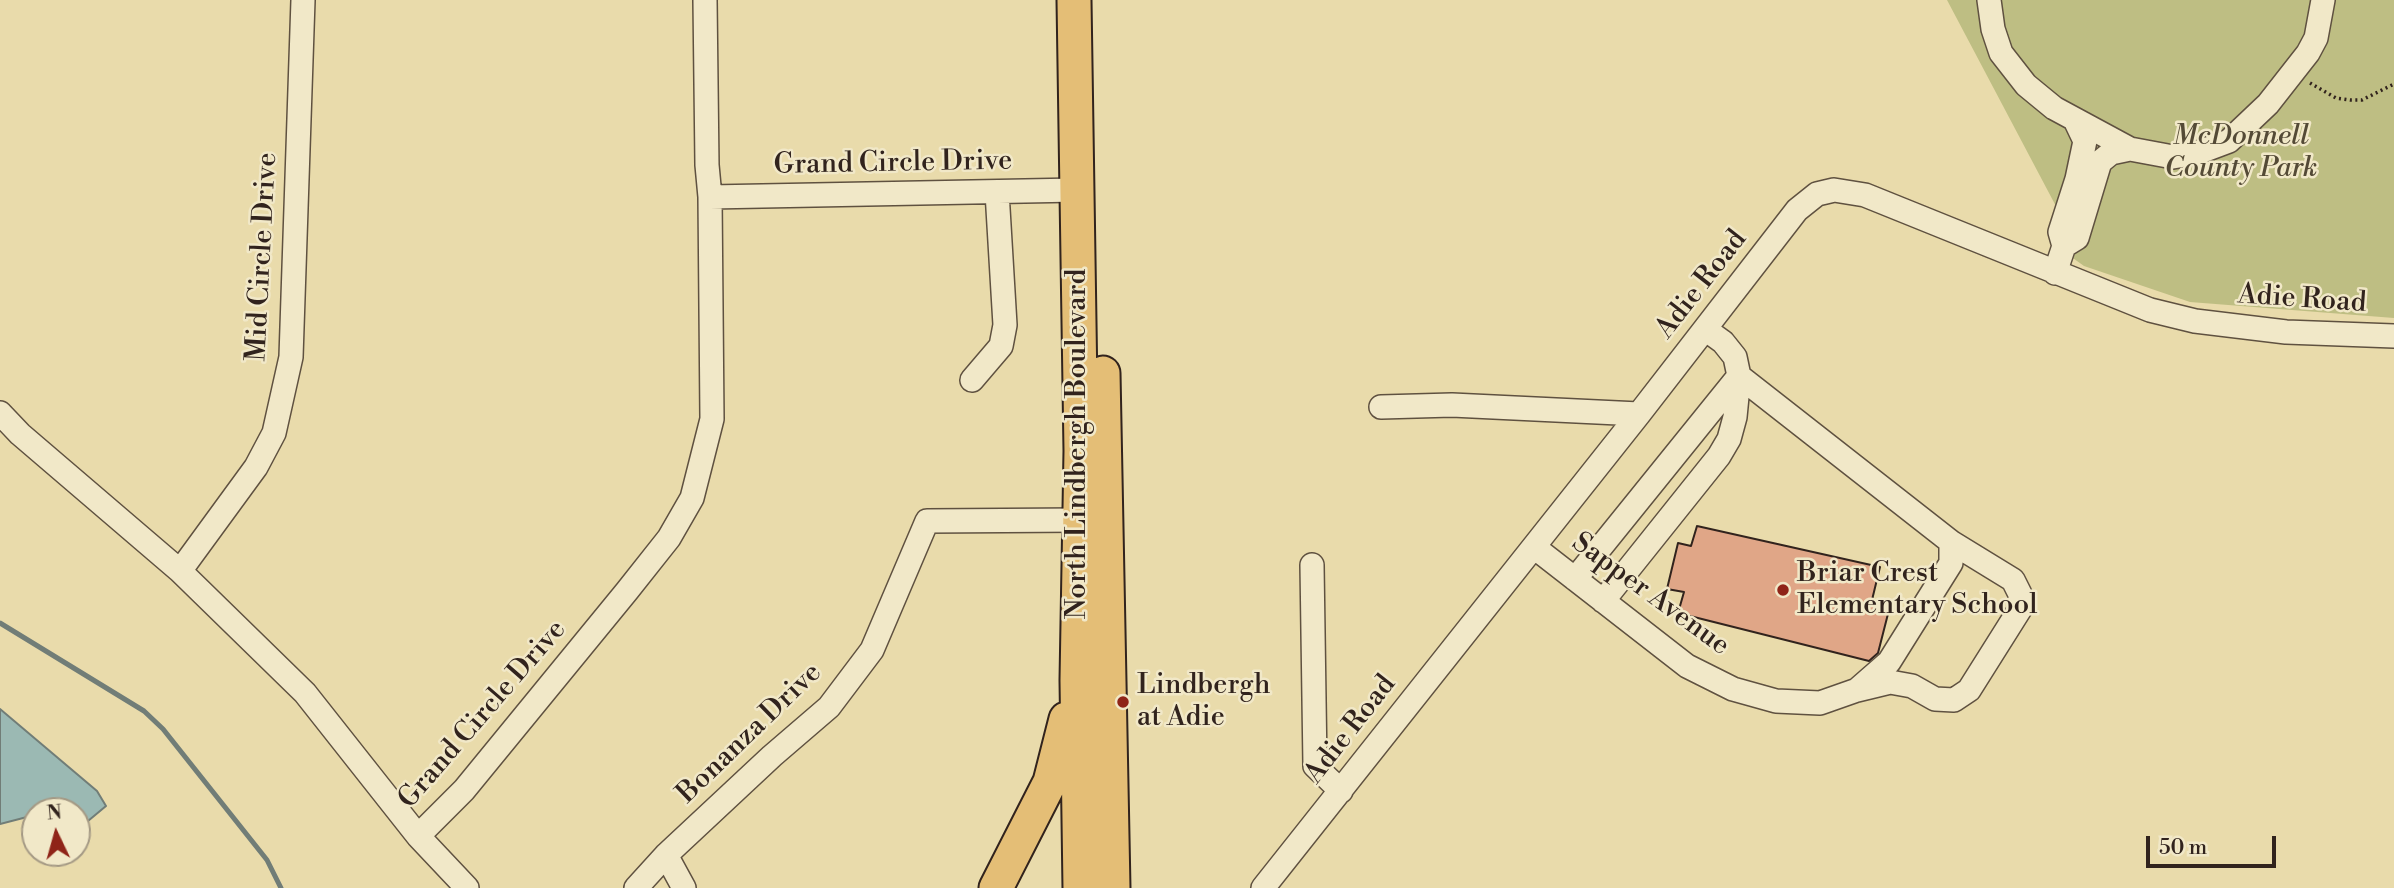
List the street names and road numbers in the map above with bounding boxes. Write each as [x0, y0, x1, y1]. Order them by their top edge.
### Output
street label: Grand Circle Drive [773, 145, 1013, 183]
street label: Mid Circle Drive [241, 152, 285, 362]
street label: Adie Road [1649, 224, 1755, 346]
street label: North Lindbergh Boulevard [1061, 269, 1095, 619]
street label: Adie Road [2237, 279, 2367, 321]
street label: Sapper Avenue [1565, 526, 1735, 664]
street label: Grand Circle Drive [392, 614, 574, 816]
street label: Bonanza Drive [671, 657, 829, 811]
street label: Adie Road [1298, 669, 1404, 791]

